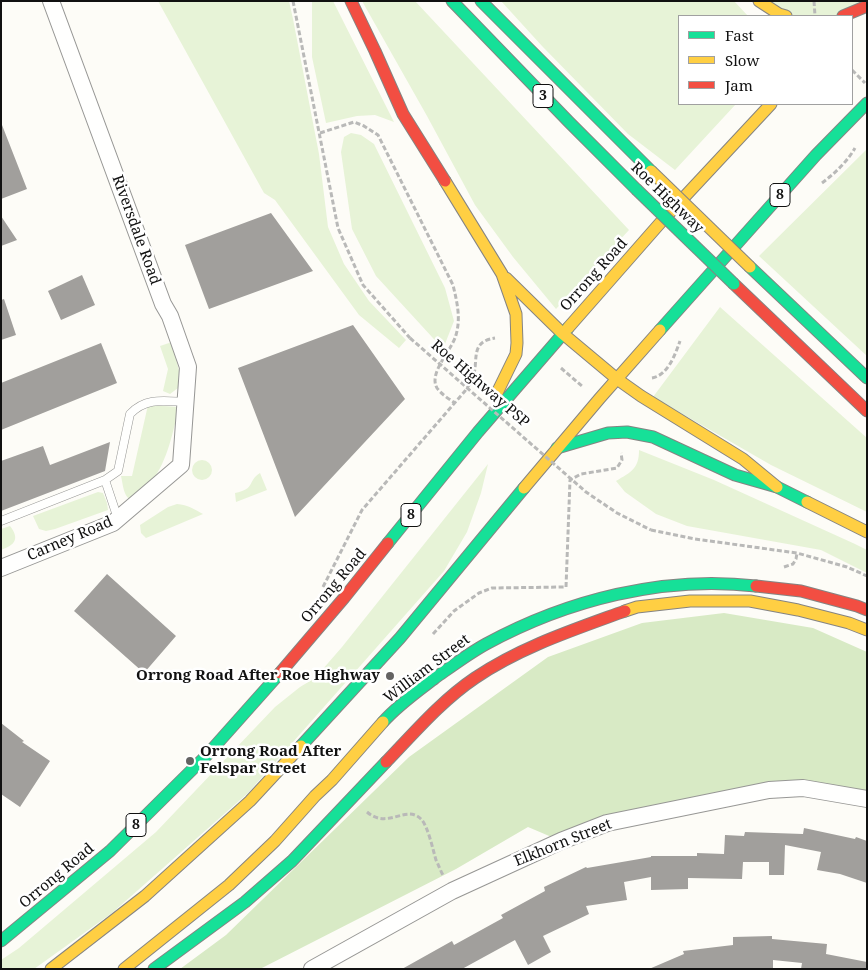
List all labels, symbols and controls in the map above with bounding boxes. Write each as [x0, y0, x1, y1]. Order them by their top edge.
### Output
legend [678, 15, 853, 105]
text: Fast [725, 25, 754, 45]
text: Slow [725, 50, 759, 70]
text: Jam [725, 75, 753, 95]
road number: 3 [533, 84, 553, 108]
street label: Roe Highway [627, 159, 707, 237]
street label: Riversdale Road [108, 173, 164, 287]
road number: 8 [770, 184, 790, 206]
street label: Orrong Road [557, 235, 631, 315]
street label: Roe Highway PSP [427, 336, 533, 432]
road number: 8 [401, 504, 421, 526]
street label: Carney Road [25, 513, 115, 565]
street label: Orrong Road [298, 545, 370, 627]
street label: William Street [380, 631, 474, 707]
place label: Orrong Road After Roe Highway [136, 667, 380, 685]
marker: Orrong Road After Roe Highway [384, 670, 396, 682]
place label: Orrong Road After Felspar Street [200, 743, 341, 778]
marker: Orrong Road After Felspar Street [184, 755, 196, 767]
road number: 8 [126, 814, 146, 836]
street label: Elkhorn Street [512, 815, 614, 871]
street label: Orrong Road [16, 840, 98, 912]

